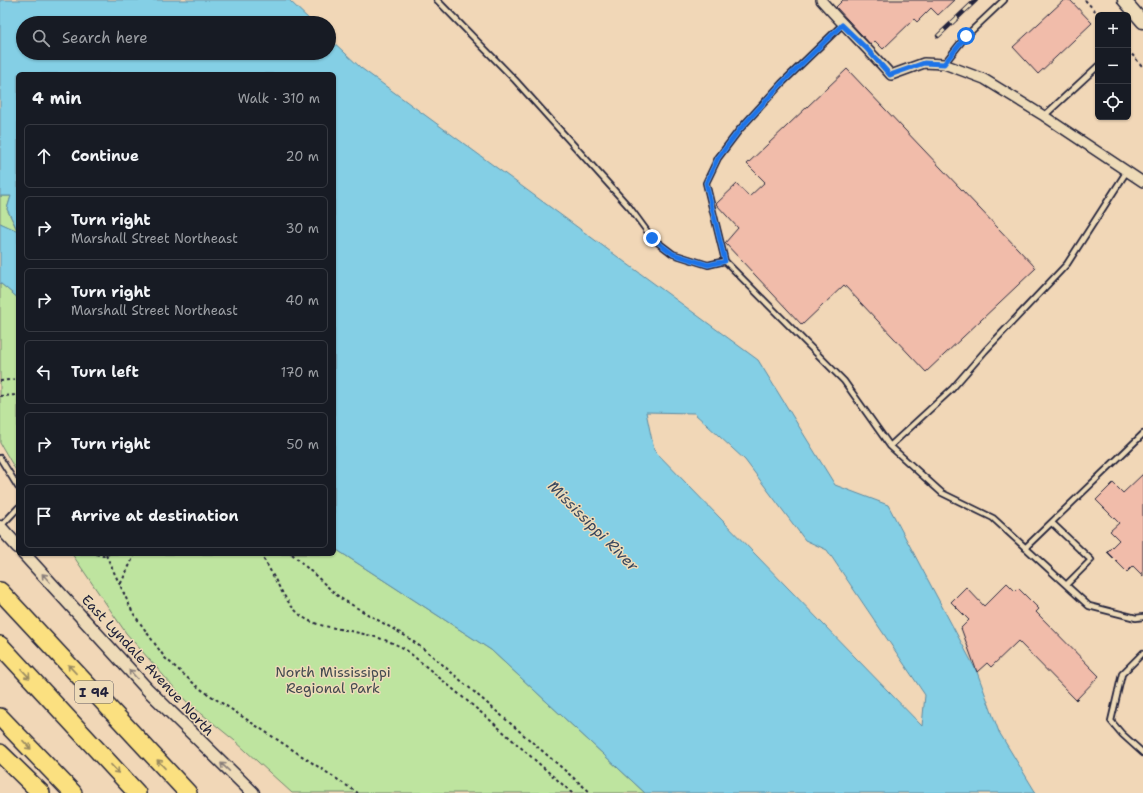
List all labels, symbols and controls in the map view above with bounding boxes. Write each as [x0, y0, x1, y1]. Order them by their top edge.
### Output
map controls [1095, 12, 1131, 120]
button: + [1095, 12, 1131, 48]
search box [16, 16, 336, 60]
icon: search [30, 27, 52, 49]
route start [957, 27, 975, 45]
text: Search here [62, 28, 148, 48]
button: − [1095, 48, 1131, 84]
button: locate [1095, 84, 1131, 120]
text: 4 min [32, 87, 82, 109]
text: Walk · 310 m [238, 90, 320, 107]
icon: ahead [33, 145, 55, 167]
text: Continue [71, 146, 139, 166]
text: 20 m [286, 148, 319, 165]
text: Turn right [71, 210, 151, 230]
icon: right [33, 217, 55, 239]
text: 30 m [285, 220, 319, 237]
route end [643, 229, 661, 247]
text: Marshall Street Northeast [71, 230, 238, 247]
text: Turn right [71, 282, 151, 302]
icon: right [33, 289, 55, 311]
text: 40 m [285, 292, 319, 309]
text: Marshall Street Northeast [71, 302, 238, 319]
icon: left [33, 361, 55, 383]
text: Turn left [71, 362, 139, 382]
text: 170 m [281, 364, 319, 381]
icon: right [33, 433, 55, 455]
text: Turn right [71, 434, 151, 454]
text: 50 m [286, 436, 319, 453]
water label: Mississippi River [543, 476, 643, 576]
icon: arrive [33, 505, 55, 527]
text: Arrive at destination [71, 506, 239, 526]
one-way arrow [41, 573, 51, 583]
street label: East Lyndale Avenue North [78, 591, 218, 739]
park label: North Mississippi Regional Park [275, 663, 391, 697]
one-way arrow [68, 664, 77, 674]
one-way arrow [22, 669, 31, 679]
one-way arrow [128, 669, 138, 679]
road number: I 94 [75, 681, 113, 703]
one-way arrow [22, 740, 32, 750]
one-way arrow [157, 760, 166, 770]
one-way arrow [219, 762, 230, 771]
one-way arrow [110, 764, 120, 774]

